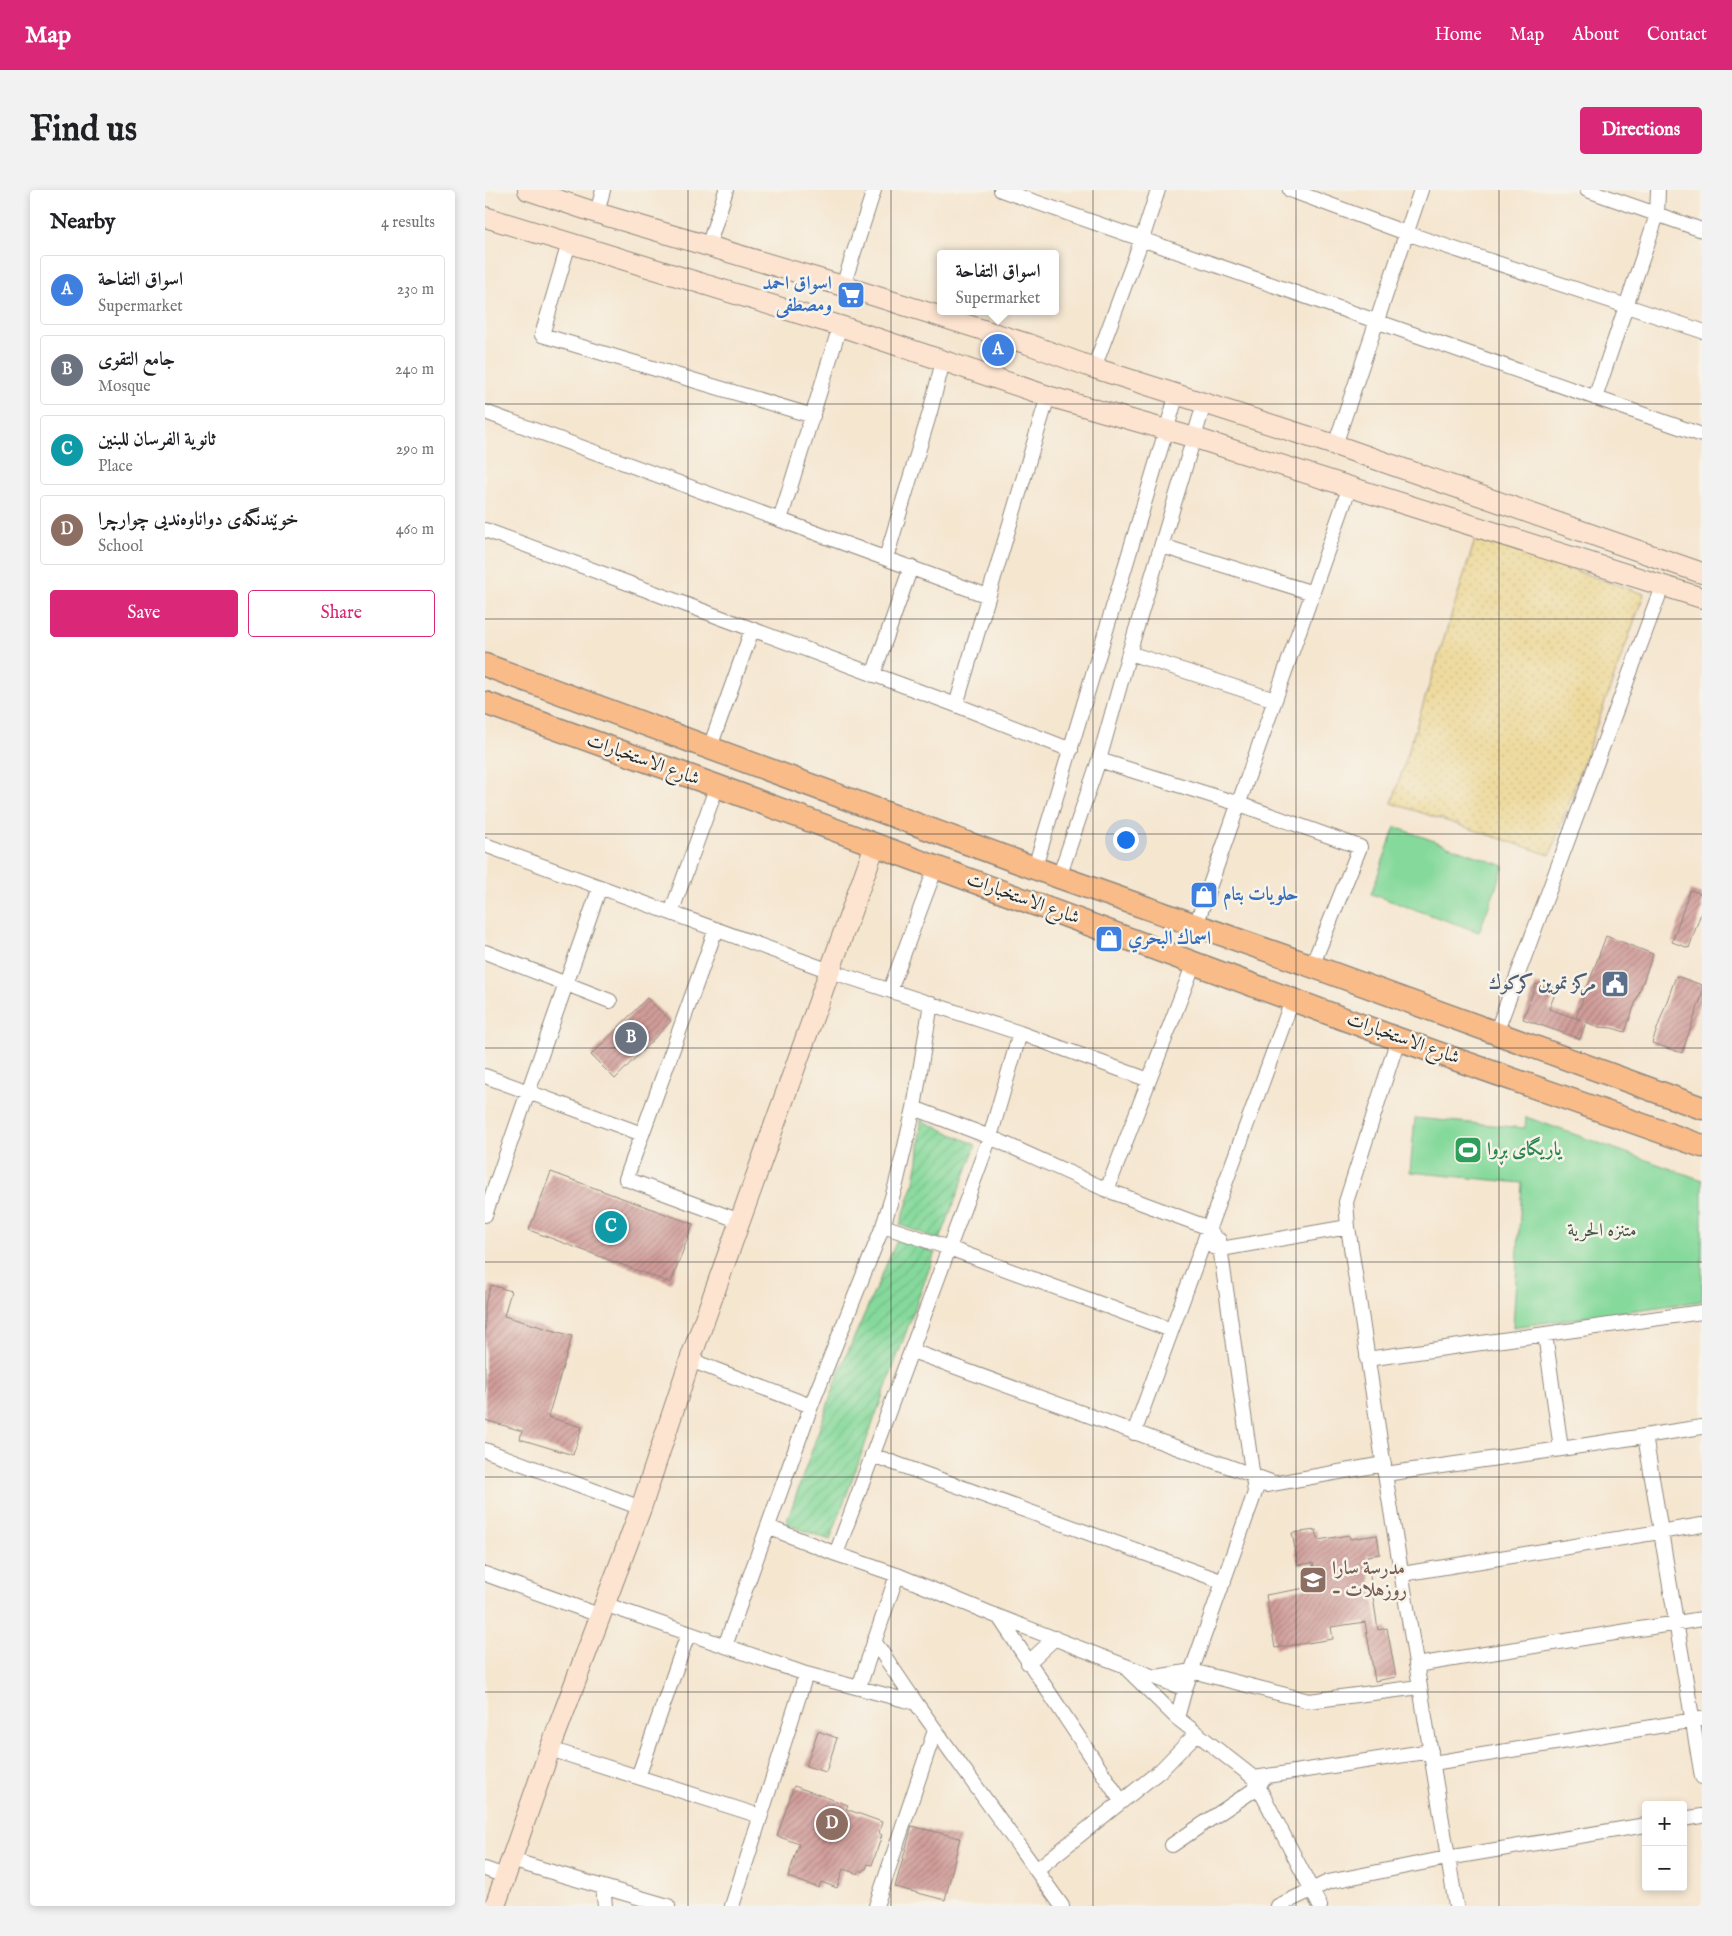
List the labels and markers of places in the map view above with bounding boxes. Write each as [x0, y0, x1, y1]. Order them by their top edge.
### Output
place label: اسواق احمد ومصطفى [762, 272, 832, 319]
supermarket icon: اسواق احمد ومصطفى [836, 280, 866, 310]
pin: A [982, 331, 1014, 369]
shop icon: حلويات بتام [1189, 880, 1219, 910]
place label: حلويات بتام [1223, 883, 1298, 911]
shop icon: اسماك البحري [1094, 924, 1124, 954]
place label: اسماك البحري [1128, 927, 1211, 953]
public building icon: مركز تموين كركوك [1600, 969, 1630, 999]
place label: مركز تموين كركوك [1489, 972, 1596, 996]
pin: B [615, 1019, 647, 1057]
sports icon: یاریگای بڕوا [1453, 1135, 1483, 1165]
place label: یاریگای بڕوا [1487, 1136, 1563, 1166]
pin: C [595, 1208, 627, 1246]
place label: مدرسة سارا - روزهلات [1332, 1557, 1407, 1603]
school or university icon: مدرسة سارا - روزهلات [1298, 1565, 1328, 1595]
pin: D [816, 1805, 848, 1843]

